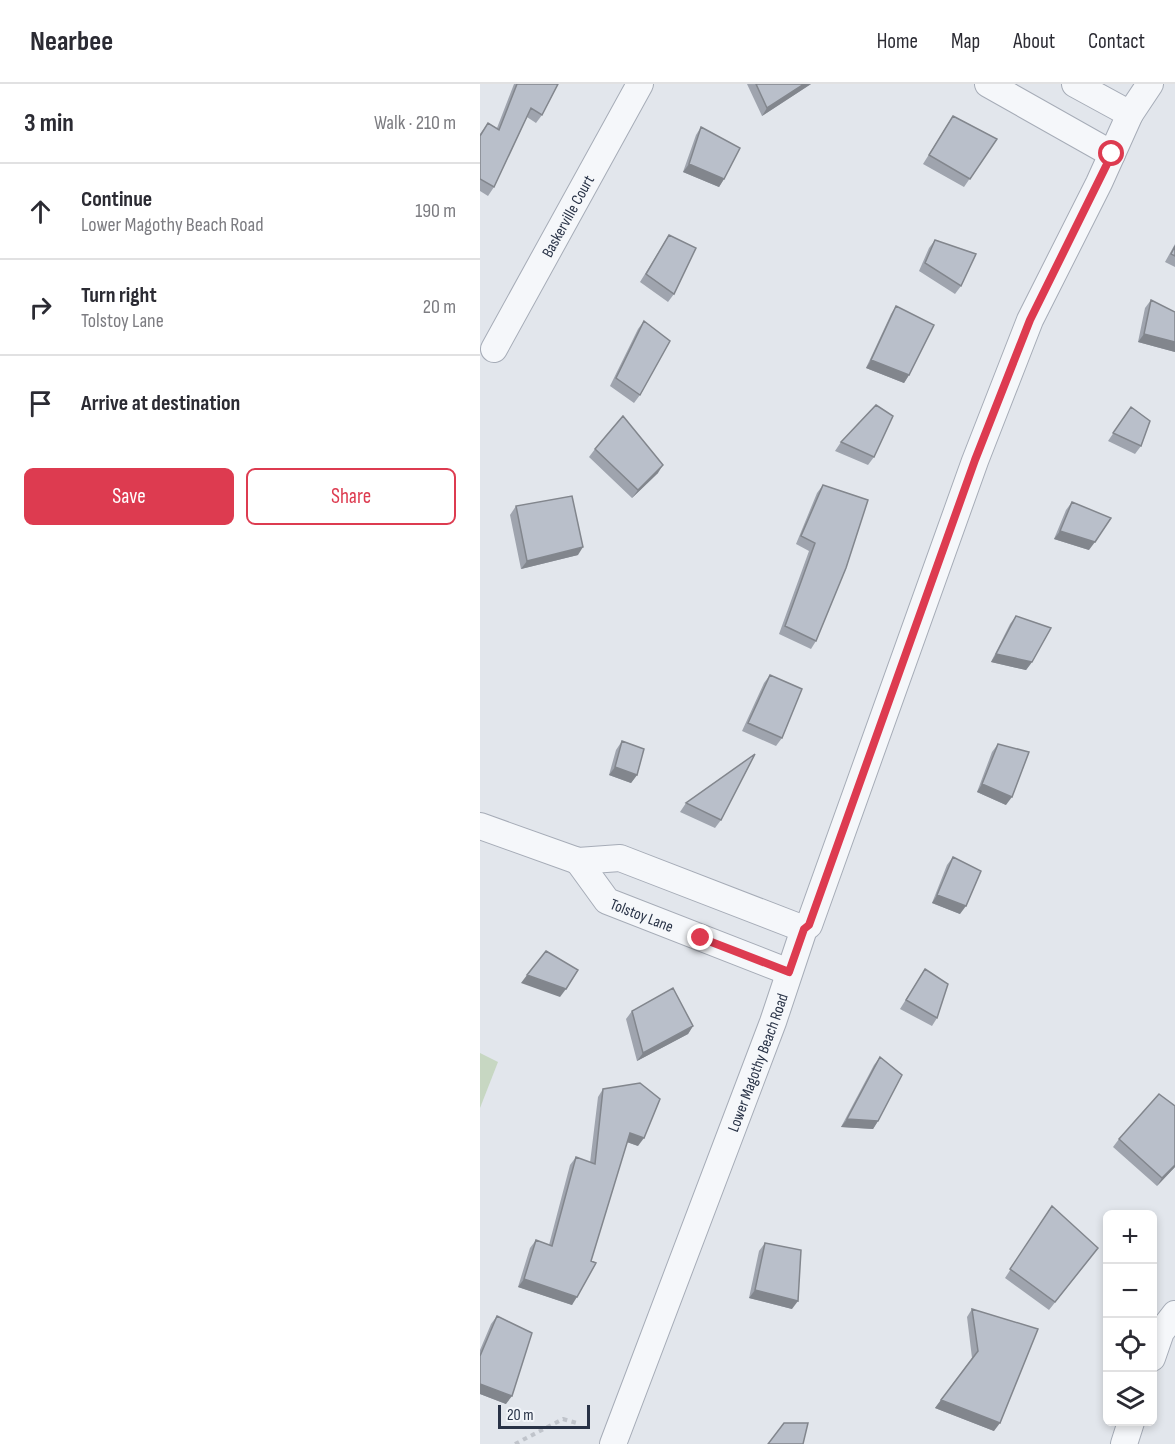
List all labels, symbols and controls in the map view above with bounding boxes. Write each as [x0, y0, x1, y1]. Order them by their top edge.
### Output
text: Nearbee [30, 25, 113, 58]
text: Home [877, 29, 918, 54]
text: Map [951, 29, 980, 54]
text: About [1013, 29, 1055, 54]
text: Contact [1088, 29, 1145, 54]
text: 3 min [24, 108, 74, 139]
text: Walk · 210 m [374, 111, 456, 135]
route start [1098, 140, 1124, 166]
street label: Baskerville Court [538, 172, 599, 261]
text: Continue [81, 186, 152, 213]
icon: ahead [24, 195, 57, 228]
text: 190 m [415, 199, 456, 223]
text: Lower Magothy Beach Road [81, 213, 263, 237]
text: Turn right [81, 282, 157, 309]
icon: right [24, 291, 57, 324]
text: 20 m [423, 295, 456, 319]
text: Tolstoy Lane [81, 309, 164, 333]
icon: arrive [24, 387, 57, 420]
text: Arrive at destination [81, 390, 240, 417]
button: Save [24, 468, 234, 525]
button: Share [246, 468, 456, 525]
street label: Tolstoy Lane [607, 895, 676, 937]
route end [687, 924, 713, 950]
street label: Lower Magothy Beach Road [724, 991, 793, 1135]
map controls [1103, 1210, 1157, 1426]
button: + [1103, 1210, 1157, 1264]
button: − [1103, 1264, 1157, 1318]
button: locate [1103, 1318, 1157, 1372]
button: layers [1103, 1372, 1157, 1426]
scale bar [498, 1402, 590, 1430]
text: 20 m [507, 1406, 534, 1425]

